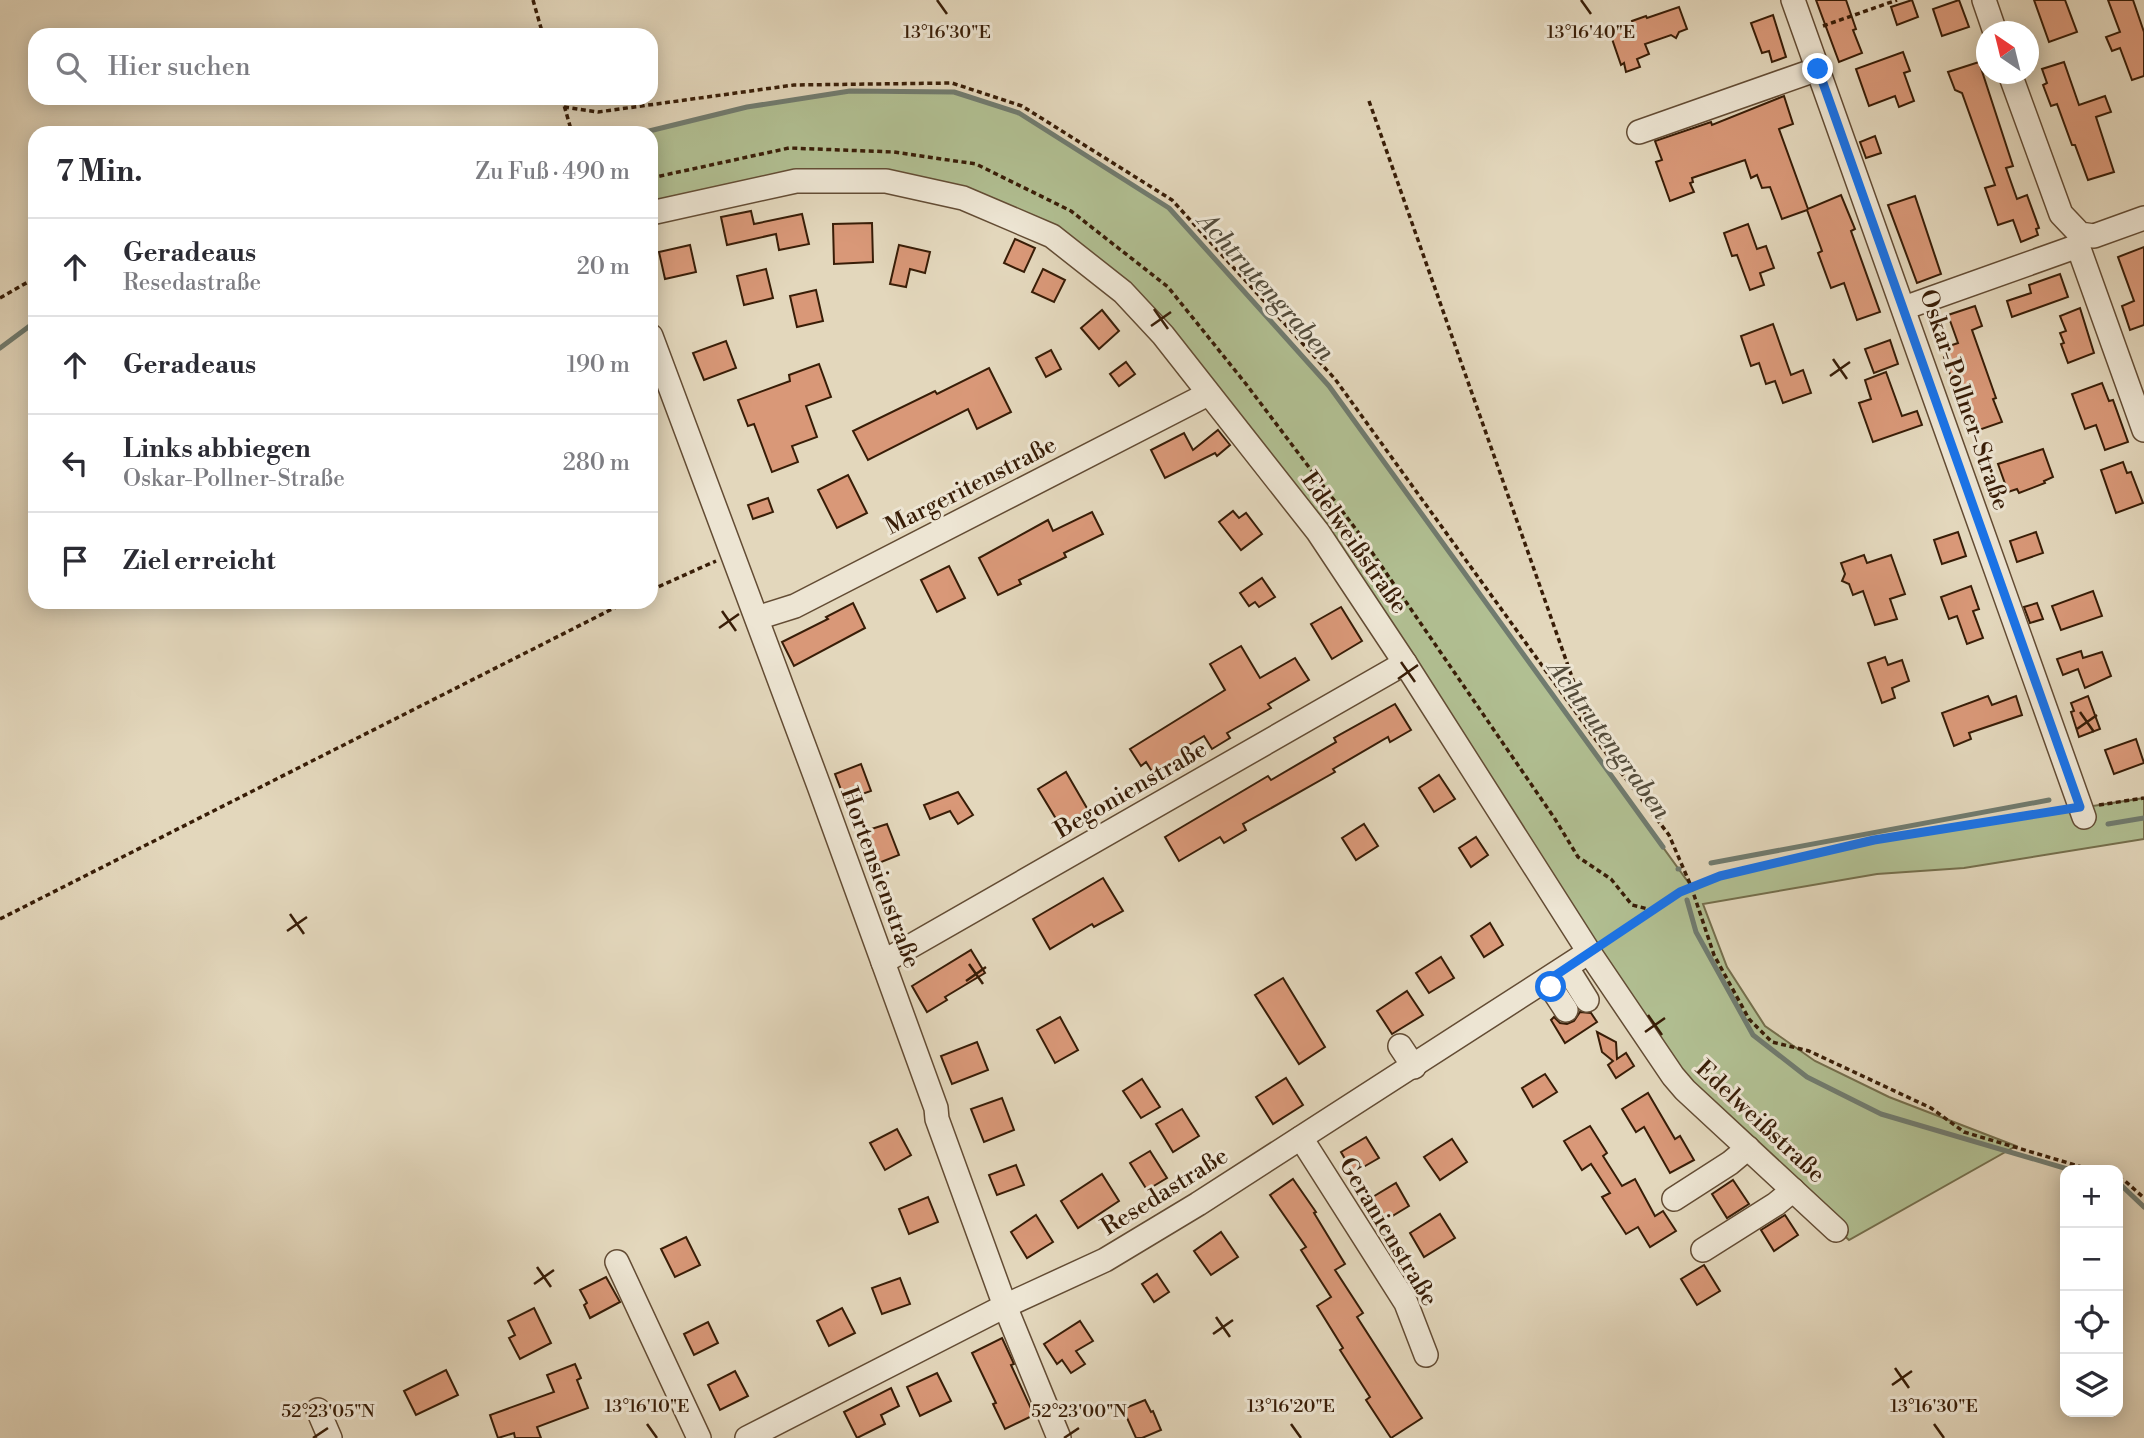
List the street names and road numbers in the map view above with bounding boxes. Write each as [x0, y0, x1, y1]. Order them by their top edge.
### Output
street label: Oskar-Pollner-Straße [1912, 286, 2016, 514]
street label: Margeritenstraße [880, 430, 1062, 542]
street label: Edelweißstraße [1294, 466, 1414, 620]
street label: Begonienstraße [1049, 734, 1212, 846]
street label: Hortensienstraße [833, 783, 927, 973]
street label: Edelweißstraße [1689, 1054, 1831, 1190]
street label: Resedastraße [1096, 1141, 1234, 1243]
street label: Geranienstraße [1332, 1152, 1444, 1312]

